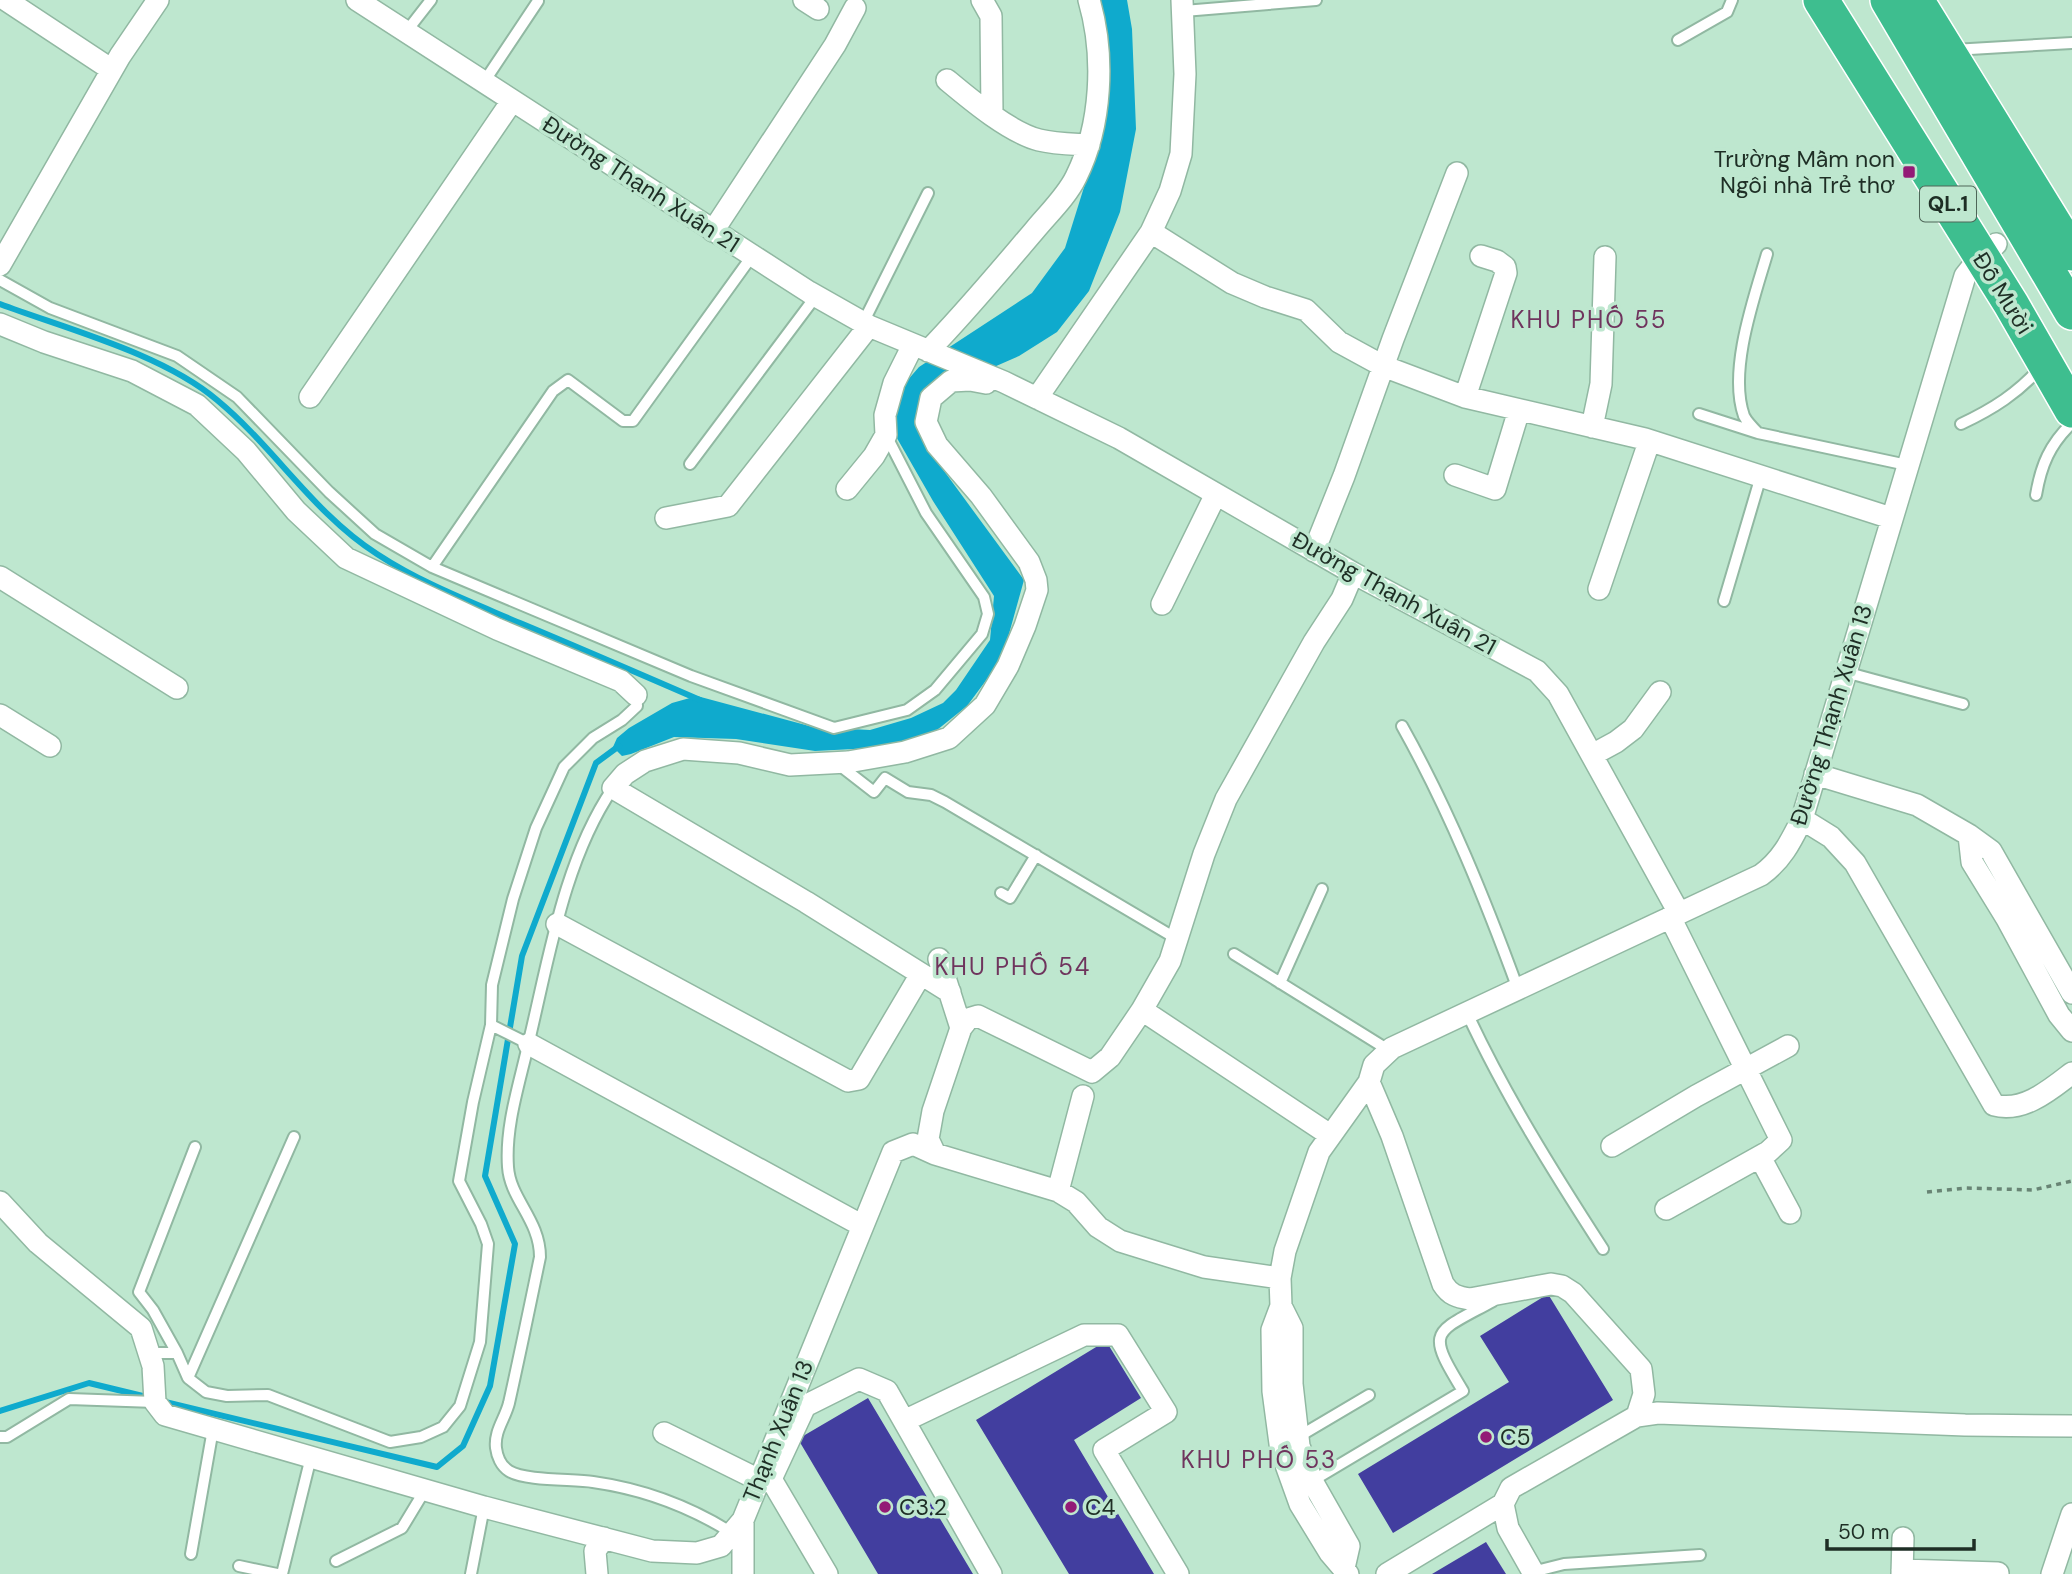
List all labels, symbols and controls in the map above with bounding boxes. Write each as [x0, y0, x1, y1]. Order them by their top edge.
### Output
street label: Đường Thạnh Xuân 21 [537, 109, 745, 259]
place label: Trường Mầm non Ngôi nhà Trẻ thơ [1714, 144, 1895, 200]
marker: Trường Mầm non Ngôi nhà Trẻ thơ [1901, 164, 1917, 180]
road number: QL.1 [1920, 186, 1976, 222]
street label: Đỗ Mười [1966, 246, 2040, 340]
district label: KHU PHỐ 55 [1511, 304, 1667, 335]
street label: Đường Thạnh Xuân 21 [1287, 524, 1501, 662]
street label: Đường Thạnh Xuân 13 [1783, 601, 1879, 829]
district label: KHU PHỐ 54 [935, 951, 1091, 982]
street label: Thạnh Xuân 13 [736, 1356, 820, 1506]
place label: C5 [1500, 1422, 1531, 1452]
marker: C5 [1478, 1429, 1494, 1445]
district label: KHU PHỐ 53 [1181, 1444, 1337, 1475]
place label: C3.2 [899, 1492, 947, 1522]
place label: C4 [1085, 1492, 1115, 1522]
marker: C3.2 [877, 1499, 893, 1515]
marker: C4 [1063, 1499, 1079, 1515]
scale bar [1827, 1508, 1974, 1552]
text: 50 m [1838, 1518, 1889, 1546]

